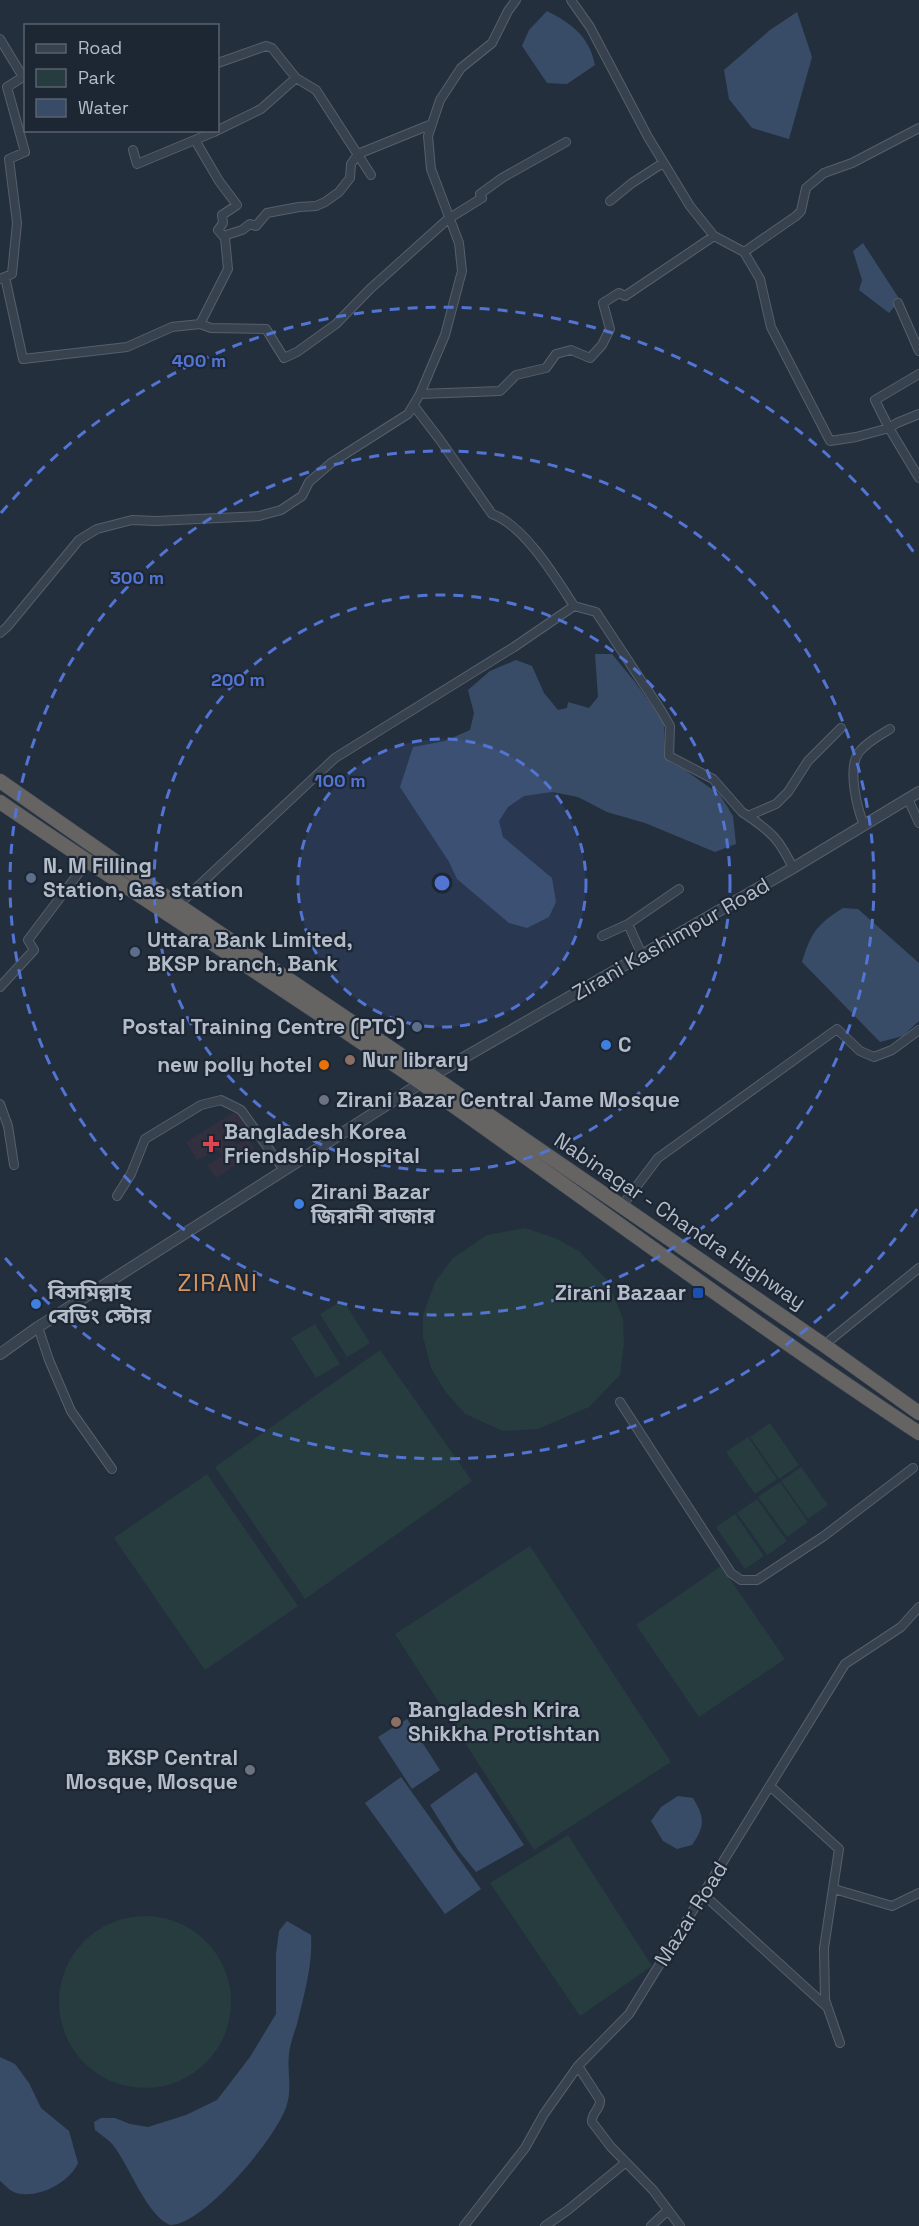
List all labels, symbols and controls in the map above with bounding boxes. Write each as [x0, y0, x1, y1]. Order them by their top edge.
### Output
legend [24, 24, 219, 132]
text: Road [78, 36, 122, 59]
text: Park [78, 66, 116, 89]
text: Water [78, 96, 129, 119]
text: 400 m [172, 349, 226, 372]
text: 300 m [110, 566, 164, 589]
text: 200 m [211, 668, 265, 691]
text: 100 m [314, 769, 366, 792]
place label: N. M Filling Station, Gas station [43, 852, 244, 903]
marker: N. M Filling Station, Gas station [24, 871, 38, 885]
street label: Zirani Kashimpur Road [567, 871, 774, 1006]
centre of rings [432, 873, 452, 893]
place label: Uttara Bank Limited, BKSP branch, Bank [147, 926, 353, 977]
marker: Uttara Bank Limited, BKSP branch, Bank [128, 945, 142, 959]
place label: Postal Training Centre (PTC) [122, 1013, 405, 1040]
marker: Postal Training Centre (PTC) [410, 1020, 424, 1034]
place label: C [618, 1031, 632, 1058]
marker: C [599, 1038, 613, 1052]
place label: Nur library [362, 1046, 469, 1073]
place label: new polly hotel [157, 1051, 312, 1078]
marker: Nur library [343, 1053, 357, 1067]
marker: new polly hotel [317, 1058, 331, 1072]
place label: Zirani Bazar Central Jame Mosque [336, 1086, 680, 1113]
marker: Zirani Bazar Central Jame Mosque [317, 1093, 331, 1107]
place label: Bangladesh Korea Friendship Hospital [224, 1118, 420, 1169]
street label: Nabinagar - Chandra Highway [549, 1126, 811, 1315]
marker: Bangladesh Korea Friendship Hospital [202, 1135, 220, 1153]
place label: Zirani Bazar জিরানী বাজার [310, 1178, 435, 1229]
marker: Zirani Bazar জিরানী বাজার [292, 1197, 306, 1211]
district label: ZIRANI [178, 1267, 258, 1298]
place label: বিসমিল্লাহ বেডিং স্টোর [47, 1278, 152, 1329]
place label: Zirani Bazaar [555, 1279, 686, 1306]
marker: Zirani Bazaar [691, 1286, 705, 1300]
marker: বিসমিল্লাহ বেডিং স্টোর [29, 1297, 43, 1311]
place label: Bangladesh Krira Shikkha Protishtan [408, 1696, 600, 1747]
marker: Bangladesh Krira Shikkha Protishtan [389, 1715, 403, 1729]
place label: BKSP Central Mosque, Mosque [66, 1744, 238, 1795]
marker: BKSP Central Mosque, Mosque [243, 1763, 257, 1777]
street label: Mazar Road [648, 1857, 733, 1971]

